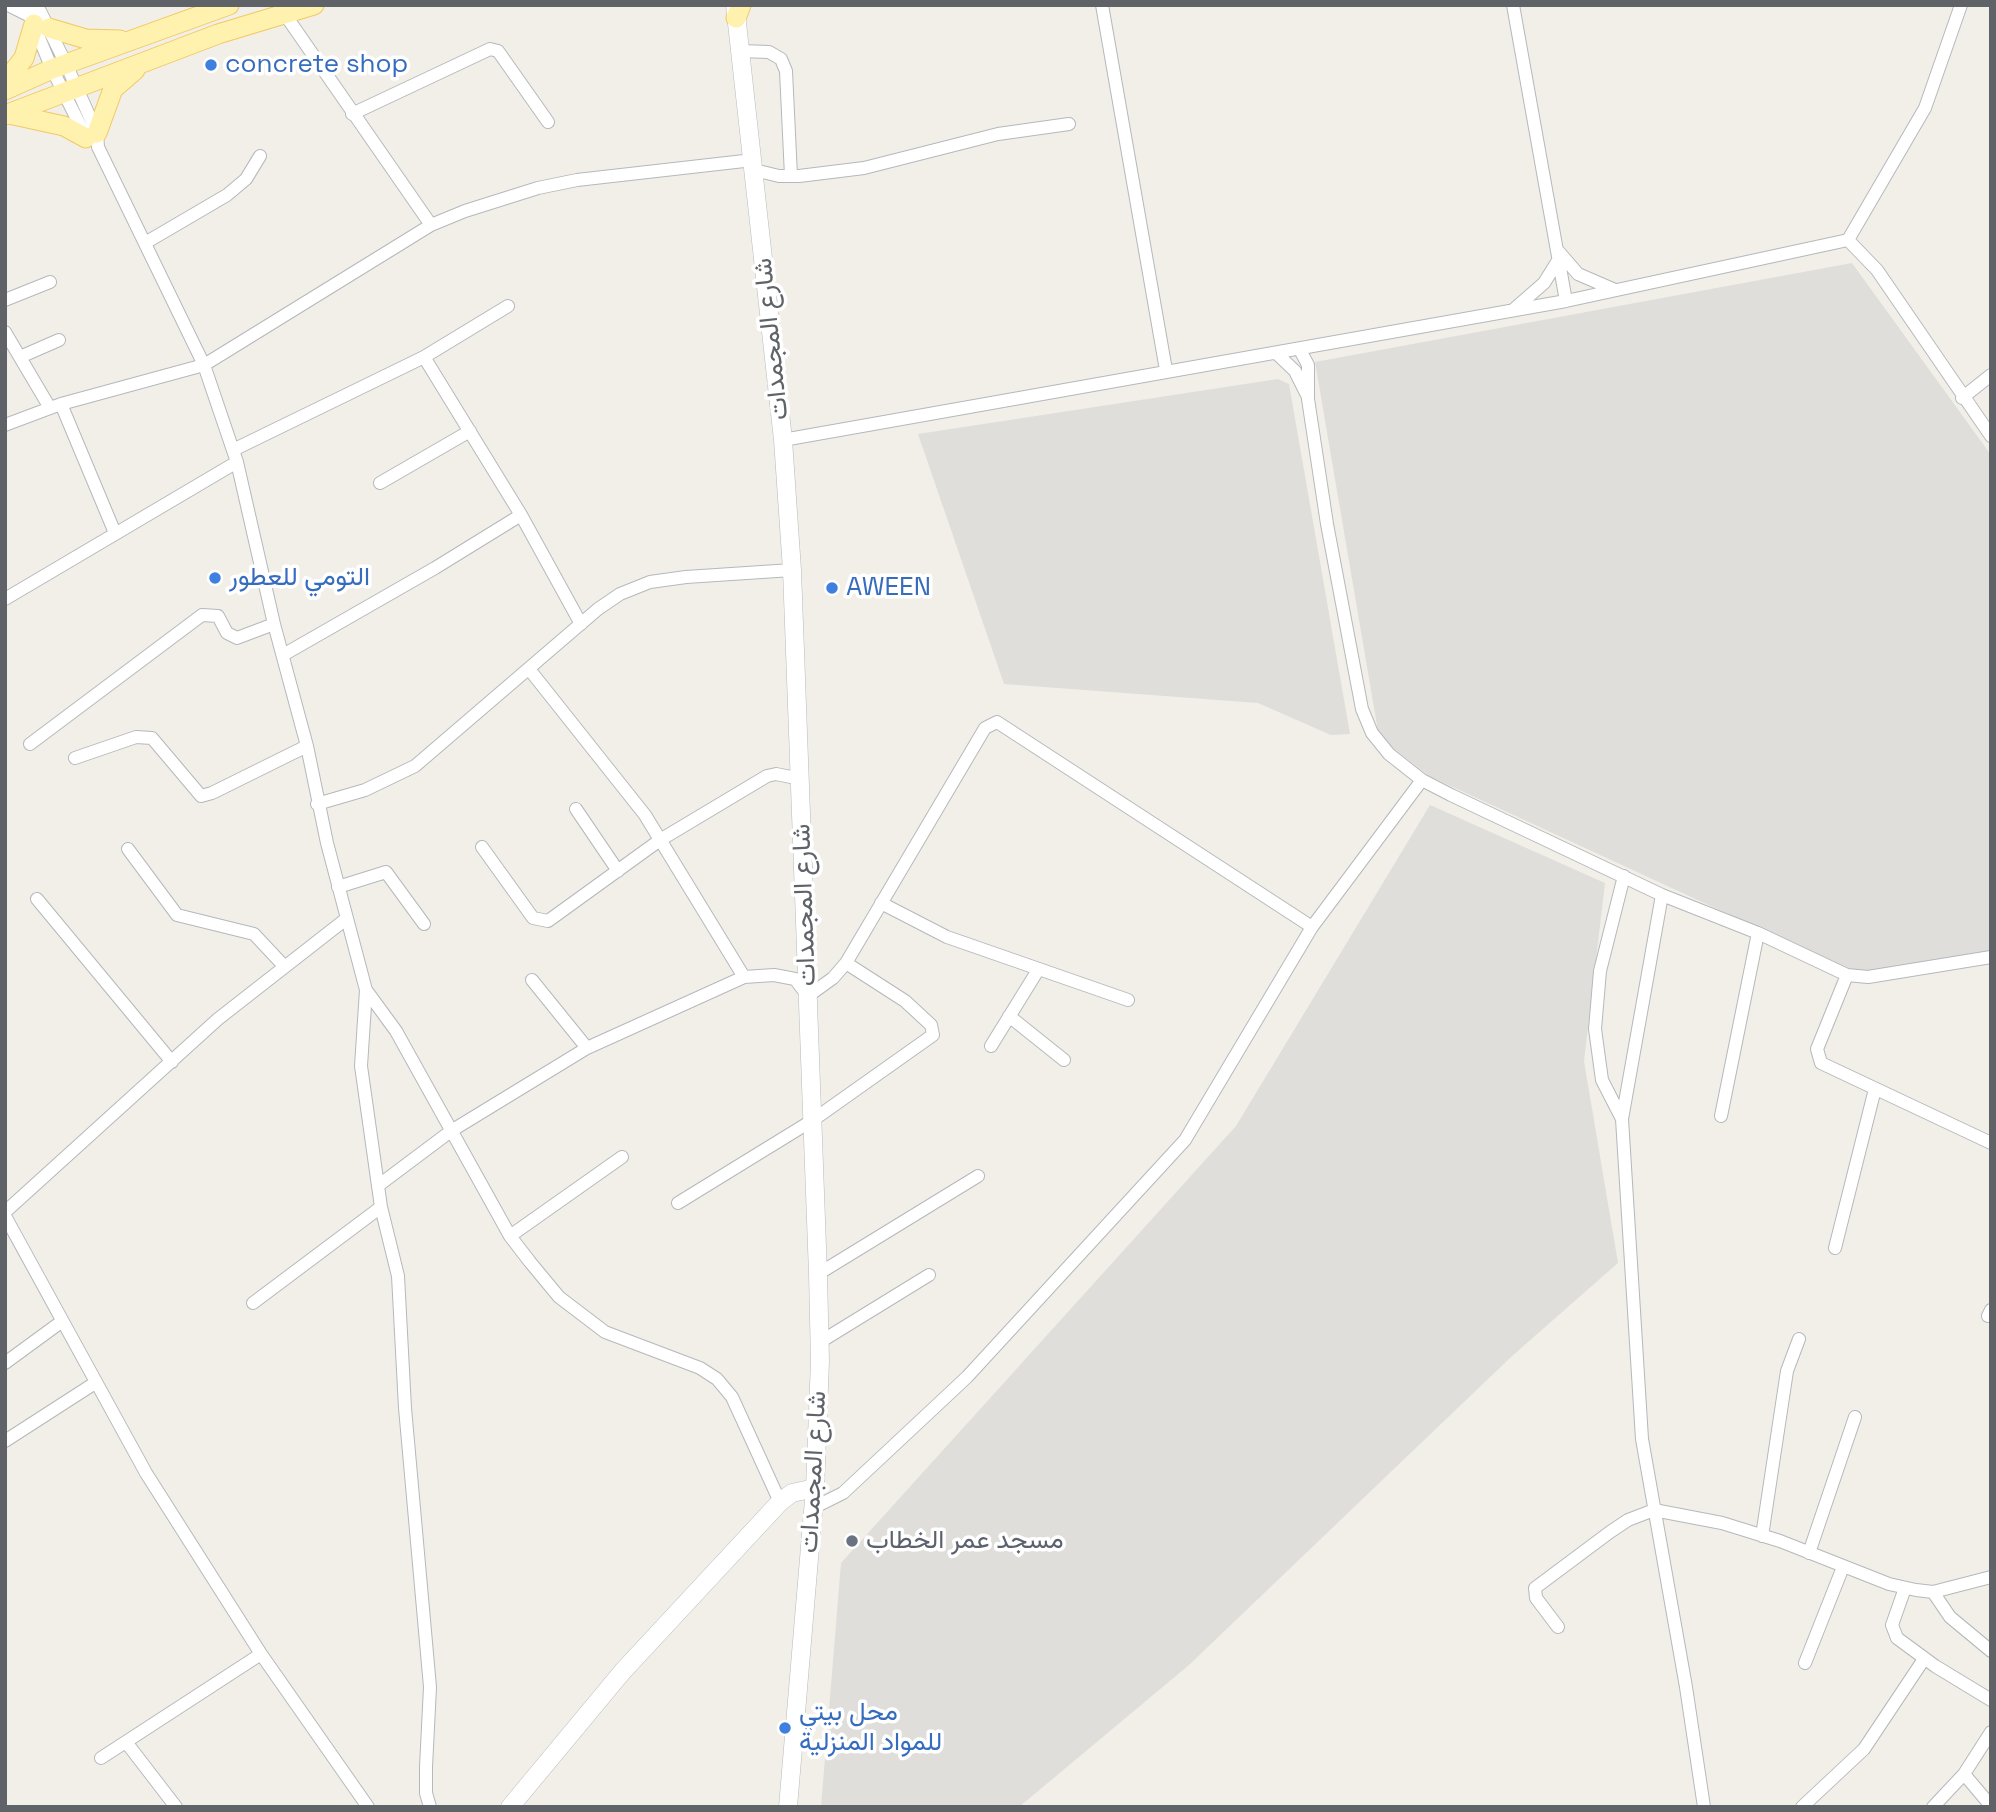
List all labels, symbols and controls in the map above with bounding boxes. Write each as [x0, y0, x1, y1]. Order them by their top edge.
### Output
place label: concrete shop [225, 49, 408, 81]
marker: concrete shop [203, 57, 219, 73]
street label: شارع المجمدات [748, 257, 796, 421]
place label: التومي للعطور [229, 562, 370, 594]
marker: التومي للعطور [207, 570, 223, 586]
place label: AWEEN [846, 572, 931, 604]
marker: AWEEN [824, 580, 840, 596]
street label: شارع المجمدات [787, 823, 823, 987]
street label: شارع المجمدات [794, 1390, 834, 1554]
place label: مسجد عمر الخطاب [866, 1525, 1064, 1557]
marker: مسجد عمر الخطاب [844, 1533, 860, 1549]
place label: محل بيتي للمواد المنزلية [799, 1697, 942, 1758]
marker: محل بيتي للمواد المنزلية [777, 1720, 793, 1736]

